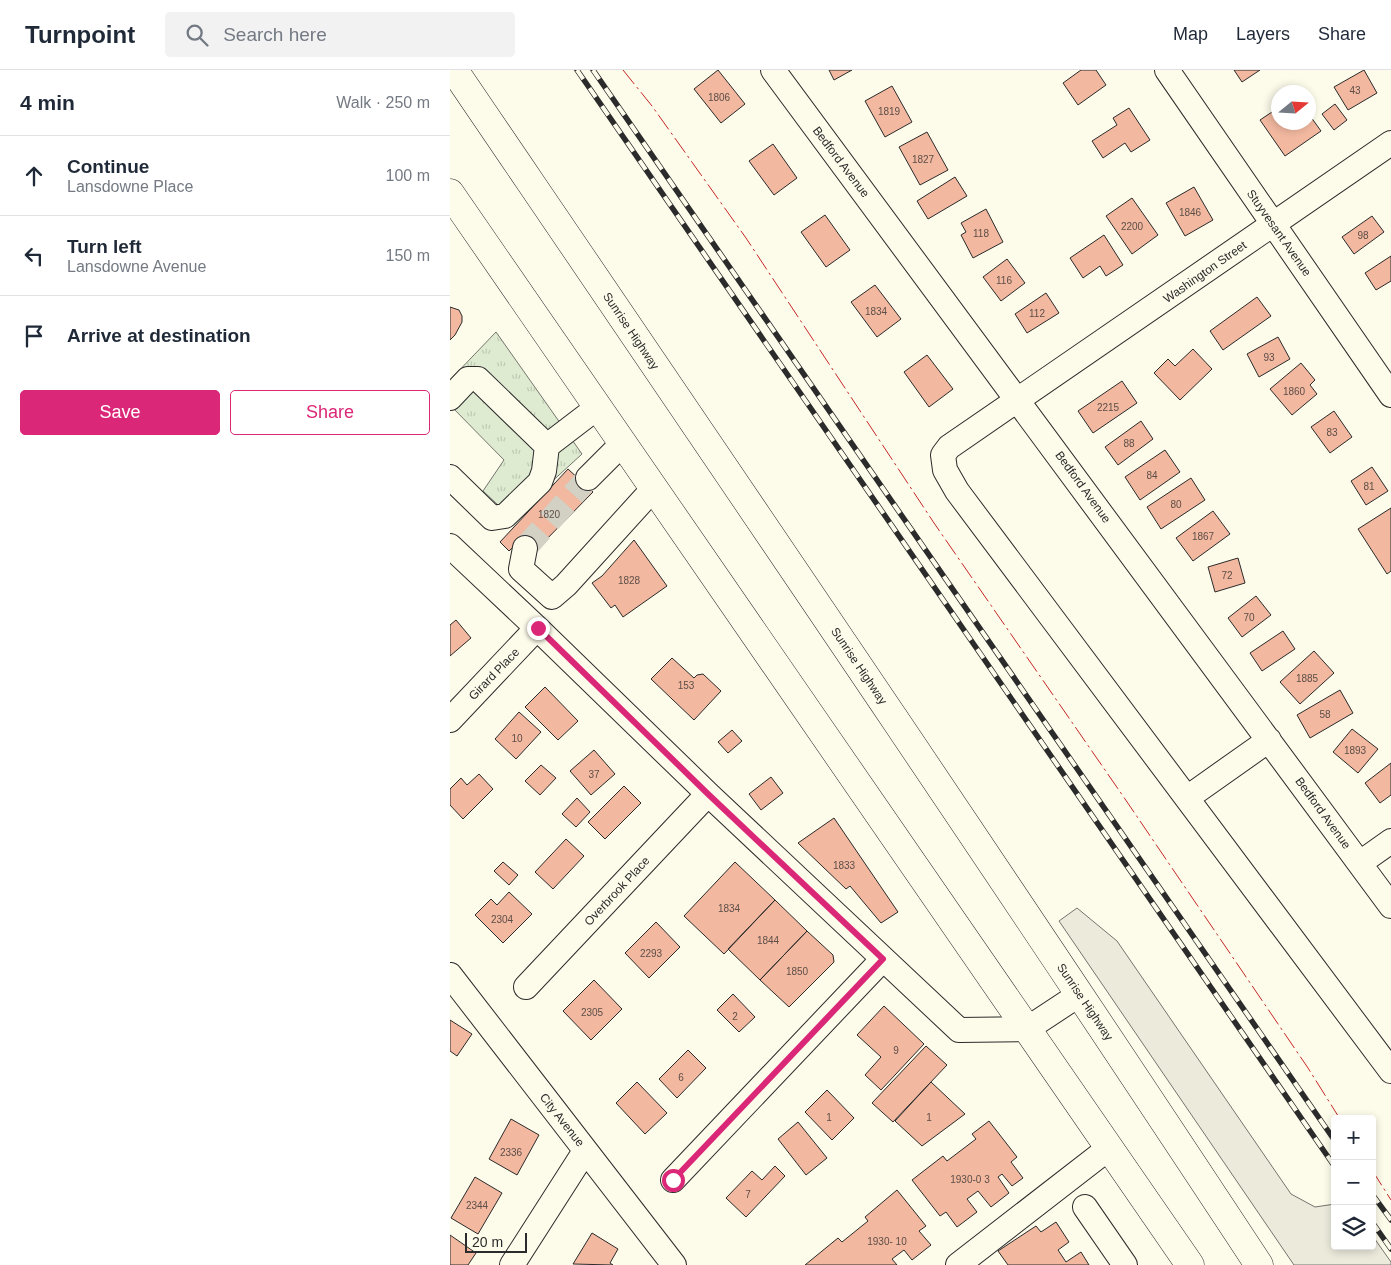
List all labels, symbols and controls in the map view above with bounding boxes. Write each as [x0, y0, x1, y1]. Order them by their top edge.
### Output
search box [165, 12, 515, 57]
text: Turnpoint [25, 21, 135, 48]
icon: search [183, 21, 211, 49]
text: Search here [223, 24, 327, 45]
text: Map [1173, 24, 1208, 44]
text: Layers [1236, 24, 1290, 44]
text: Share [1318, 24, 1366, 44]
north arrow [1271, 85, 1316, 130]
house number: 43 [1349, 85, 1361, 96]
text: 4 min [20, 91, 75, 114]
house number: 1806 [708, 92, 731, 103]
text: Walk · 250 m [336, 94, 430, 111]
house number: 1819 [878, 106, 901, 117]
street label: Bedford Avenue [810, 124, 872, 200]
house number: 1827 [912, 154, 935, 165]
text: Continue [67, 156, 149, 177]
icon: ahead [20, 162, 48, 190]
text: 100 m [386, 167, 430, 184]
text: Lansdowne Place [67, 178, 193, 195]
street label: Stuyvesant Avenue [1244, 187, 1314, 279]
house number: 1846 [1179, 207, 1202, 218]
house number: 2200 [1121, 221, 1144, 232]
house number: 118 [973, 228, 989, 239]
house number: 98 [1357, 230, 1369, 241]
text: Turn left [67, 236, 142, 257]
street label: Washington Street [1161, 238, 1250, 306]
icon: left [20, 242, 48, 270]
text: 150 m [386, 247, 430, 264]
text: Lansdowne Avenue [67, 258, 206, 275]
house number: 116 [996, 275, 1012, 286]
street label: Sunrise Highway [600, 290, 662, 372]
house number: 1834 [865, 306, 888, 317]
house number: 112 [1029, 308, 1045, 319]
icon: arrive [20, 322, 48, 350]
text: Arrive at destination [67, 325, 251, 346]
house number: 93 [1263, 352, 1275, 363]
house number: 1860 [1283, 386, 1306, 397]
button: Save [20, 390, 220, 435]
button: Share [230, 390, 430, 435]
house number: 2215 [1097, 402, 1120, 413]
house number: 83 [1326, 427, 1338, 438]
house number: 88 [1123, 438, 1135, 449]
street label: Bedford Avenue [1052, 448, 1114, 526]
house number: 84 [1146, 470, 1158, 481]
house number: 81 [1363, 481, 1375, 492]
house number: 80 [1170, 499, 1182, 510]
house number: 1820 [538, 509, 561, 520]
house number: 1867 [1192, 531, 1215, 542]
house number: 72 [1221, 570, 1233, 581]
house number: 1828 [618, 575, 641, 586]
house number: 70 [1243, 612, 1255, 623]
route end [527, 617, 550, 640]
street label: Sunrise Highway [828, 625, 890, 707]
street label: Girard Place [466, 645, 522, 703]
house number: 1885 [1296, 673, 1319, 684]
house number: 153 [678, 680, 695, 691]
house number: 58 [1319, 709, 1331, 720]
house number: 10 [511, 733, 523, 744]
house number: 1893 [1344, 745, 1367, 756]
house number: 37 [588, 769, 600, 780]
street label: Bedford Avenue [1292, 774, 1354, 852]
street label: Overbrook Place [581, 853, 653, 928]
house number: 1833 [833, 860, 856, 871]
house number: 1834 [718, 903, 741, 914]
house number: 2304 [491, 914, 514, 925]
house number: 1844 [757, 935, 780, 946]
house number: 2293 [640, 948, 663, 959]
street label: Sunrise Highway [1054, 961, 1116, 1043]
house number: 1850 [786, 966, 809, 977]
house number: 2305 [581, 1007, 604, 1018]
house number: 2 [732, 1011, 738, 1022]
house number: 9 [893, 1045, 899, 1056]
house number: 6 [678, 1072, 684, 1083]
street label: City Avenue [537, 1091, 587, 1150]
house number: 1 [826, 1112, 832, 1123]
house number: 1 [926, 1112, 932, 1123]
map controls [1331, 1115, 1376, 1250]
button: + [1331, 1115, 1376, 1160]
house number: 2336 [500, 1147, 523, 1158]
button: − [1331, 1160, 1376, 1205]
route start [662, 1169, 685, 1192]
house number: 1930-0 3 [950, 1174, 990, 1185]
house number: 7 [745, 1189, 751, 1200]
house number: 2344 [466, 1200, 489, 1211]
button: layers [1331, 1205, 1376, 1250]
scale bar [465, 1230, 528, 1253]
text: 20 m [472, 1234, 503, 1250]
house number: 1930- 10 [867, 1236, 907, 1247]

